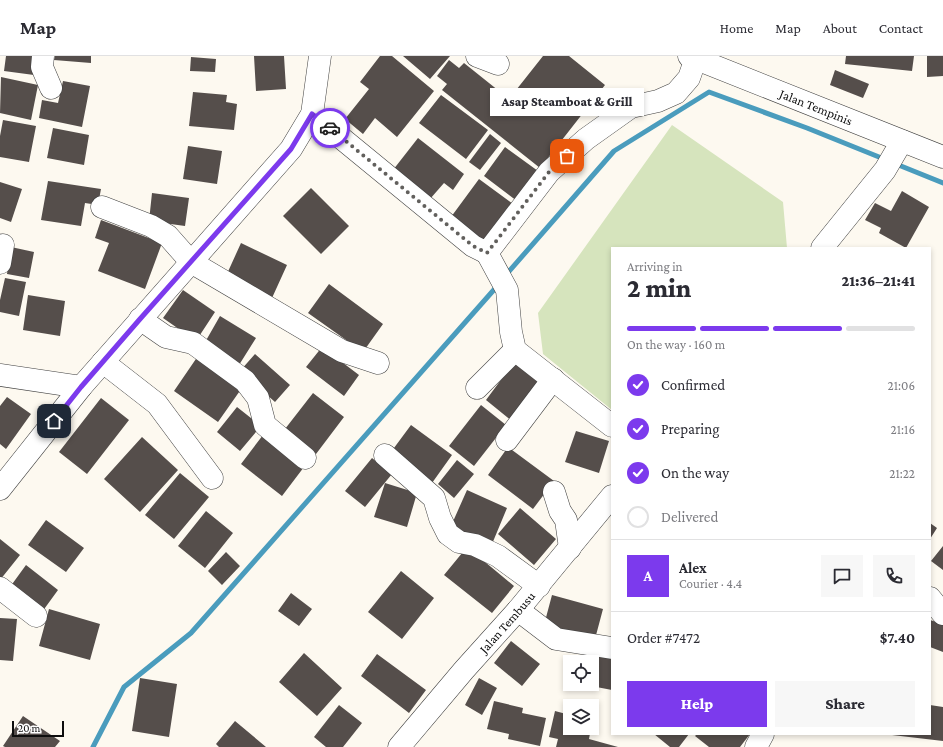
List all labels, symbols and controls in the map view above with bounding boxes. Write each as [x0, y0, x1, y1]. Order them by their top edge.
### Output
text: Map [20, 17, 56, 38]
text: Home [720, 20, 753, 36]
text: Map [775, 20, 801, 36]
text: About [823, 20, 857, 36]
text: Contact [879, 20, 923, 36]
street label: Jalan Tempinis [777, 85, 855, 128]
callout: Asap Steamboat & Grill [490, 88, 644, 116]
text: Asap Steamboat & Grill [501, 94, 633, 109]
courier [310, 108, 350, 148]
icon: car [319, 117, 341, 139]
pin [550, 139, 584, 173]
icon: bag [556, 145, 578, 167]
text: Arriving in [627, 259, 683, 274]
text: 21:36–21:41 [841, 273, 915, 289]
text: 2 min [627, 274, 691, 303]
text: On the way · 160 m [627, 337, 725, 352]
icon: check [627, 374, 649, 396]
text: Confirmed [661, 377, 725, 393]
text: 21:06 [888, 378, 915, 393]
pin [37, 404, 71, 438]
icon: home [43, 410, 65, 432]
icon: check [627, 418, 649, 440]
text: Preparing [661, 421, 720, 437]
text: 21:16 [891, 422, 915, 437]
icon: check [627, 462, 649, 484]
text: On the way [661, 465, 729, 481]
text: 21:22 [889, 466, 915, 481]
text: Delivered [661, 509, 718, 525]
button: chat [821, 555, 863, 597]
button: phone [873, 555, 915, 597]
text: Alex [679, 560, 707, 576]
text: A [644, 568, 652, 584]
text: Courier · 4.4 [679, 576, 742, 591]
street label: Jalan Tembusu [475, 588, 538, 657]
text: Order #7472 [627, 630, 700, 646]
text: $7.40 [880, 630, 915, 646]
map controls [563, 655, 599, 735]
button: locate [563, 655, 599, 691]
button: Help [627, 681, 767, 727]
button: Share [775, 681, 915, 727]
button: layers [563, 699, 599, 735]
scale bar [12, 719, 64, 738]
text: 20 m [18, 722, 40, 734]

